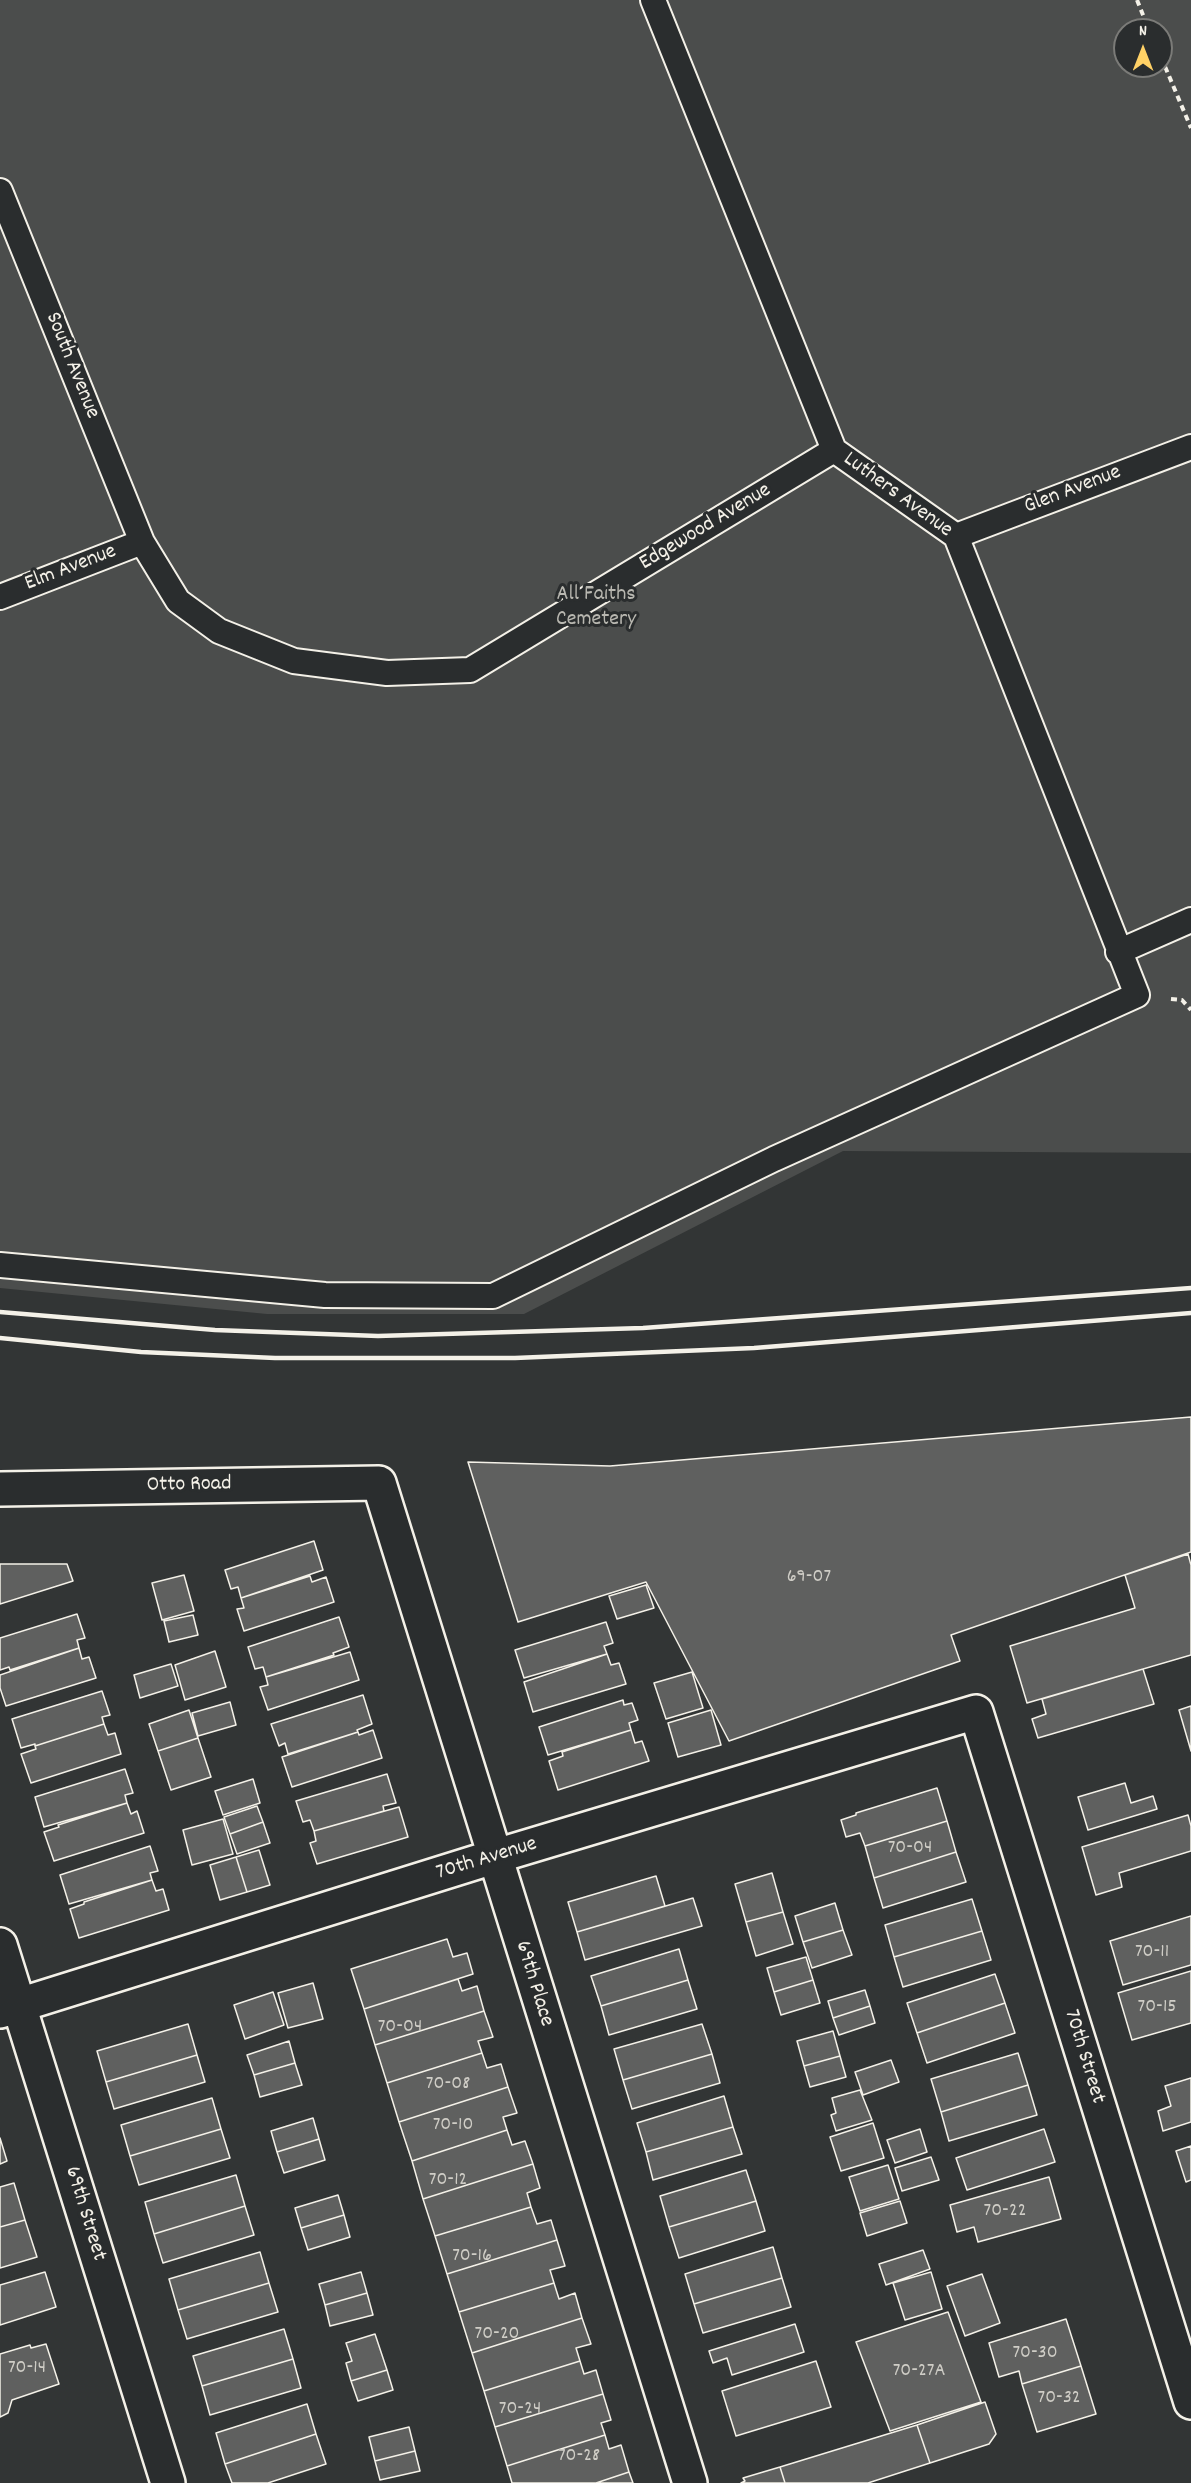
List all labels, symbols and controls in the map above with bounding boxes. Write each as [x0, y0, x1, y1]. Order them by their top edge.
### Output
north arrow [1113, 18, 1173, 78]
text: N [1139, 20, 1147, 43]
street label: South Avenue [38, 309, 104, 423]
street label: Luthers Avenue [837, 447, 957, 545]
street label: Glen Avenue [1021, 461, 1125, 521]
street label: Edgewood Avenue [635, 478, 777, 578]
street label: Elm Avenue [22, 540, 120, 598]
park label: All Faiths Cemetery [556, 583, 636, 634]
street label: Otto Road [146, 1472, 232, 1500]
house number: 69-07 [787, 1566, 831, 1590]
street label: 70th Avenue [433, 1832, 541, 1888]
house number: 70-04 [888, 1837, 932, 1861]
street label: 69th Place [507, 1938, 559, 2030]
house number: 70-11 [1135, 1941, 1169, 1965]
house number: 70-15 [1137, 1996, 1177, 2020]
street label: 70th Street [1056, 2007, 1110, 2107]
house number: 70-04 [378, 2016, 422, 2040]
house number: 70-08 [426, 2073, 470, 2097]
house number: 70-10 [433, 2114, 473, 2138]
street label: 69th Street [57, 2163, 111, 2265]
house number: 70-12 [429, 2169, 467, 2193]
house number: 70-22 [984, 2200, 1026, 2224]
house number: 70-16 [452, 2245, 492, 2269]
house number: 70-20 [474, 2323, 520, 2347]
house number: 70-30 [1012, 2342, 1058, 2366]
house number: 70-14 [8, 2357, 46, 2381]
house number: 70-27A [893, 2360, 945, 2384]
house number: 70-32 [1037, 2387, 1081, 2411]
house number: 70-24 [499, 2398, 541, 2422]
house number: 70-28 [558, 2445, 600, 2469]

